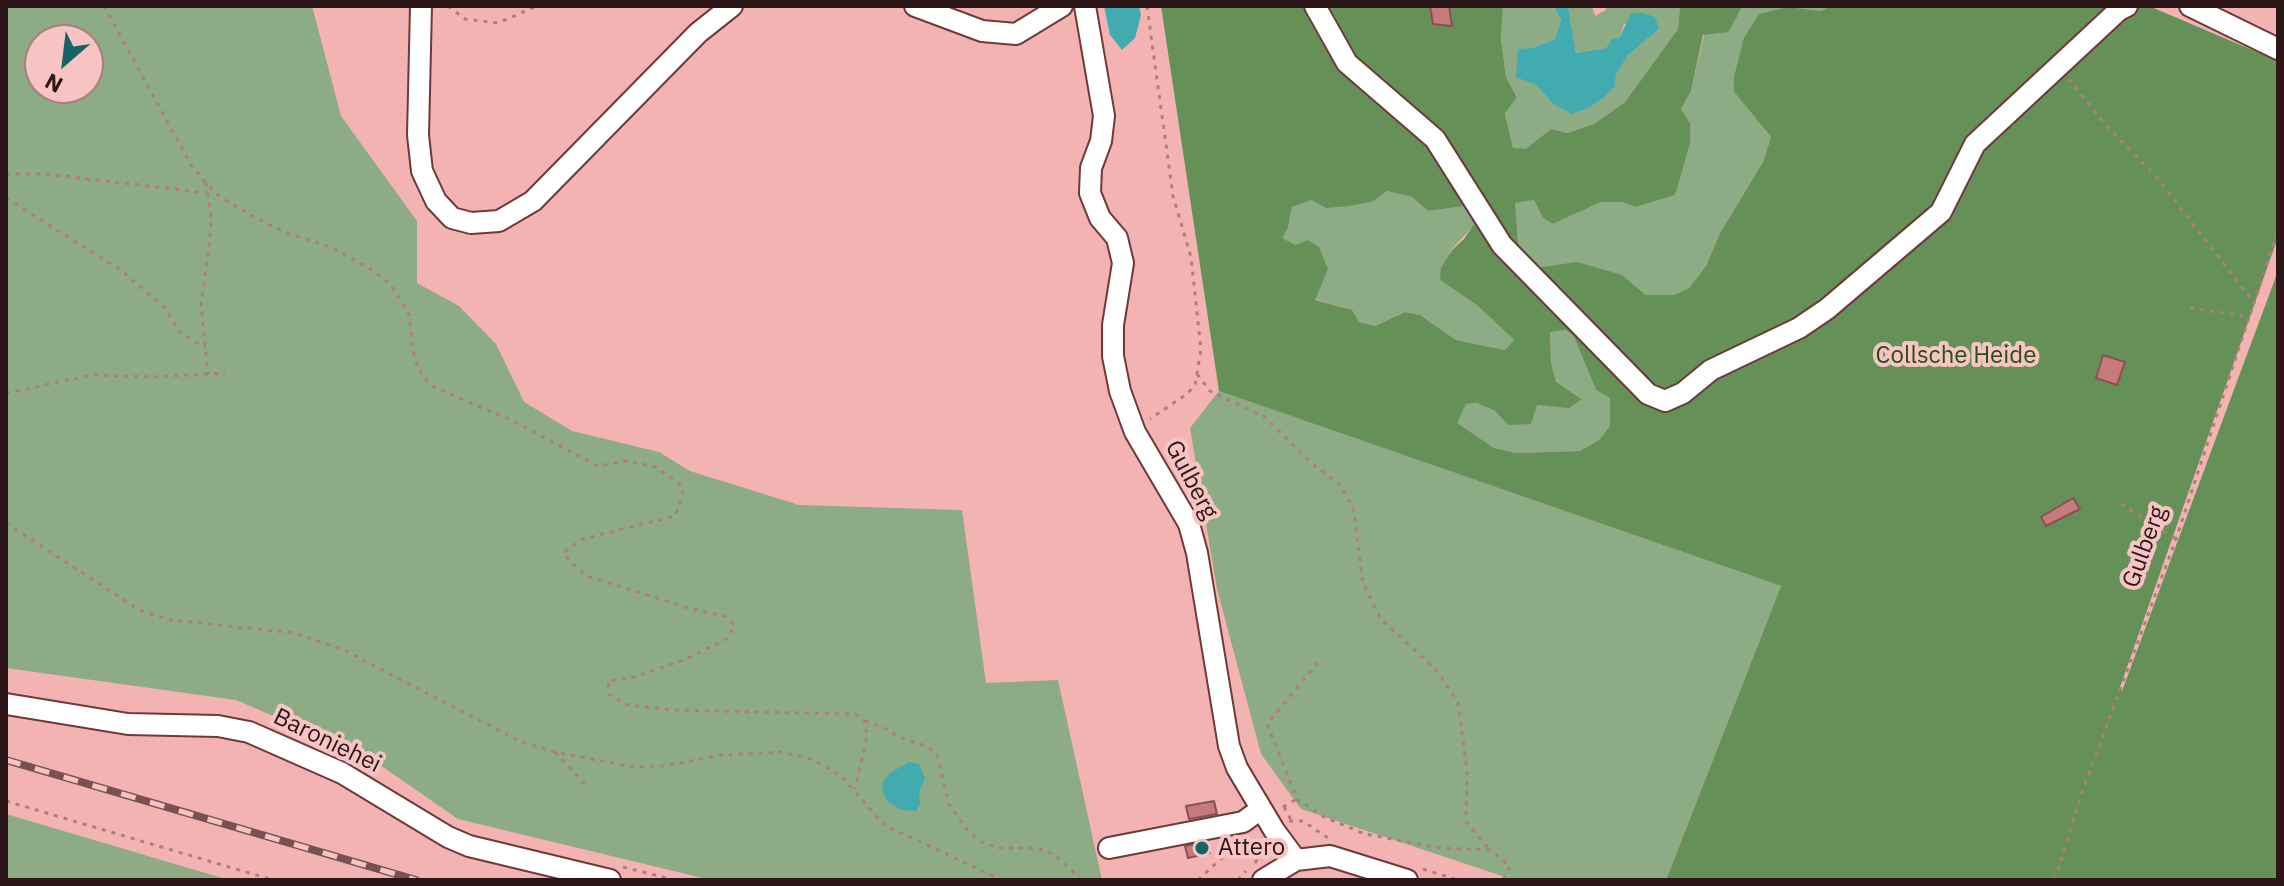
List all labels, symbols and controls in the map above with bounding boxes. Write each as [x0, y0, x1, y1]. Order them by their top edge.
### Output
north arrow [24, 24, 104, 104]
text: N [40, 67, 67, 100]
park label: Collsche Heide [1876, 342, 2036, 370]
street label: Gulberg [1158, 436, 1224, 524]
street label: Gulberg [2117, 502, 2173, 592]
street label: Baroniehei [268, 703, 386, 779]
place label: Attero [1218, 834, 1285, 862]
marker: Attero [1193, 839, 1211, 857]

